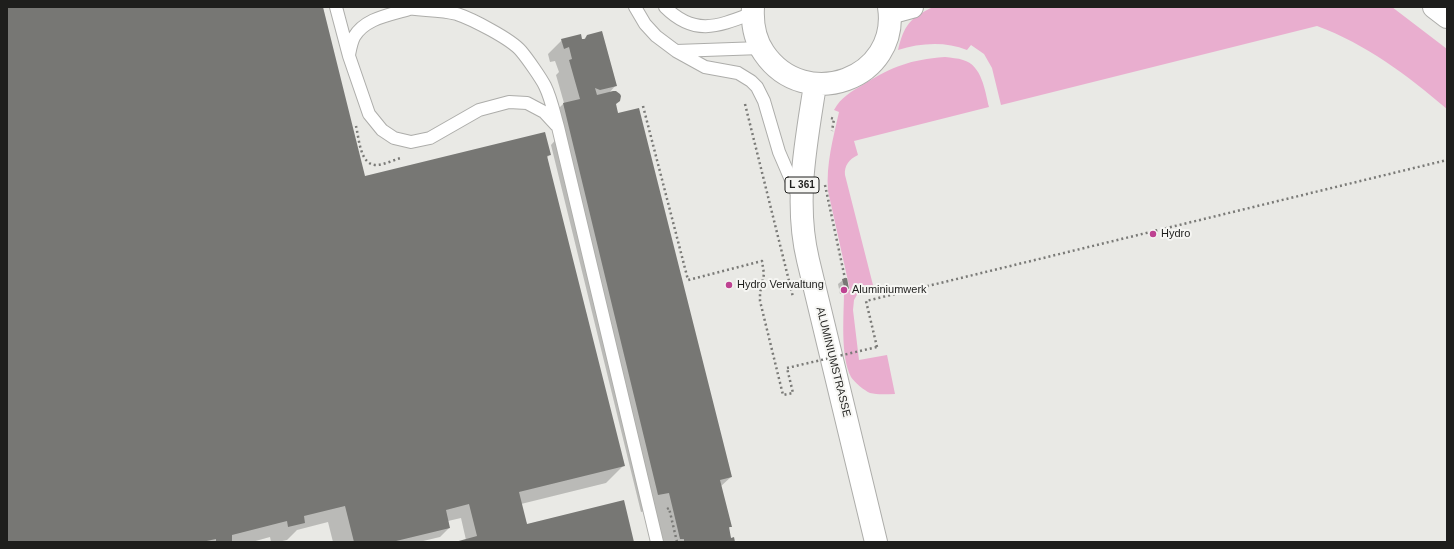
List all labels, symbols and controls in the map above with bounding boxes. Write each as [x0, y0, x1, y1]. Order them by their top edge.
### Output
road number: L 361 [785, 177, 819, 193]
place label: Hydro [1161, 227, 1190, 241]
marker: Hydro [1148, 229, 1158, 239]
place label: Hydro Verwaltung [737, 278, 824, 292]
marker: Hydro Verwaltung [724, 280, 734, 290]
place label: Aluminiumwerk [852, 283, 927, 297]
marker: Aluminiumwerk [839, 285, 849, 295]
street label: ALUMINIUMSTRASSE [813, 306, 853, 418]

